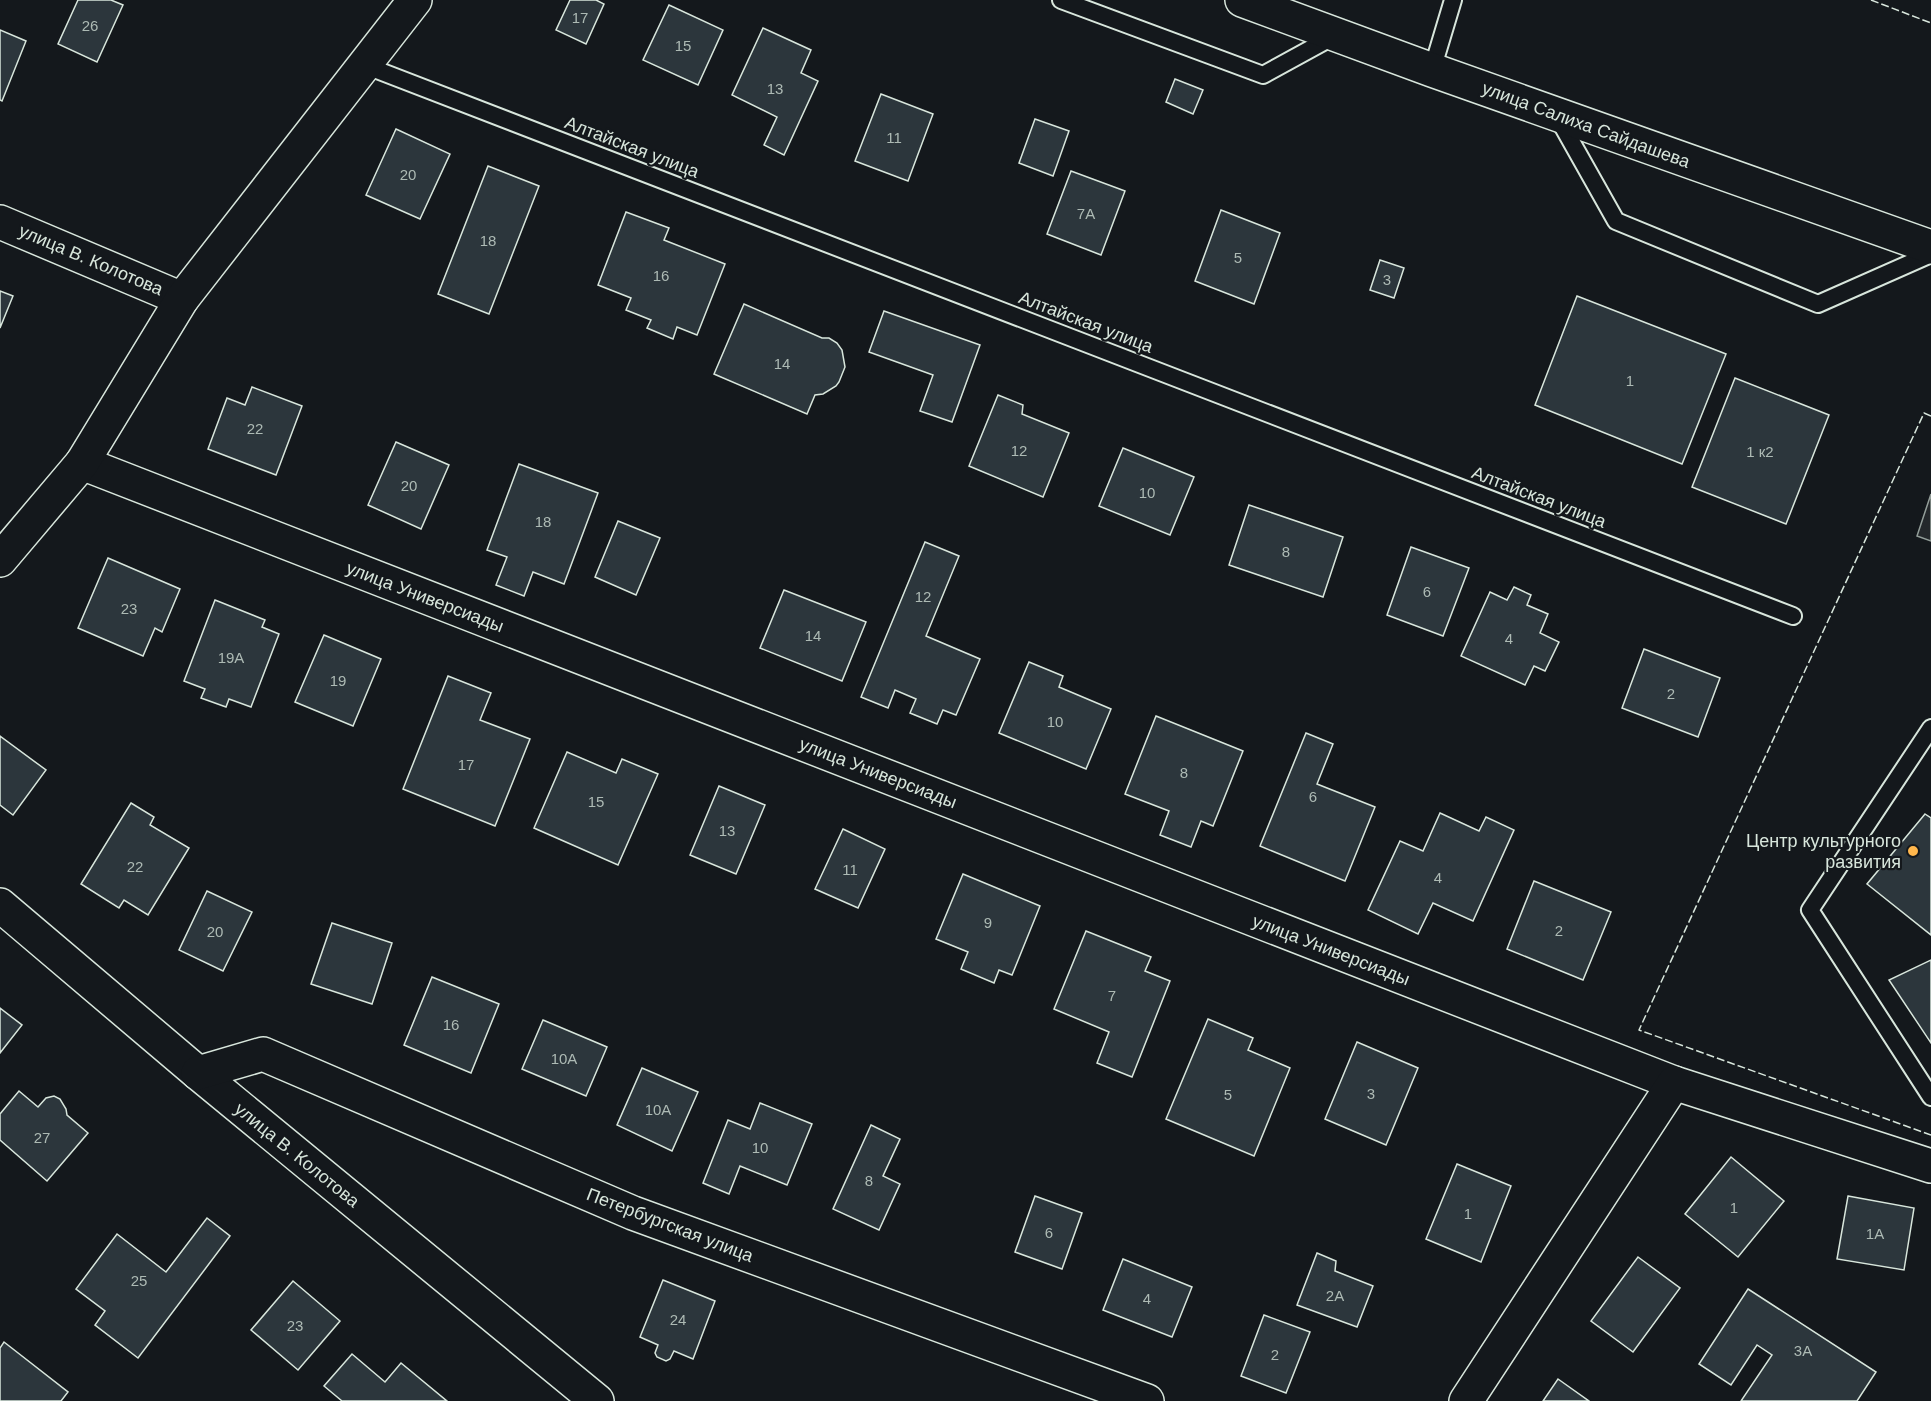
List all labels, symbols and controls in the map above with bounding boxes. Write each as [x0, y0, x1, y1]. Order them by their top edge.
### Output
house number: 17 [572, 9, 588, 26]
house number: 26 [82, 17, 98, 34]
house number: 15 [675, 37, 691, 54]
street label: улица Салиха Сайдашева [1479, 78, 1694, 172]
house number: 13 [767, 80, 783, 97]
street label: Алтайская улица [562, 112, 703, 182]
house number: 11 [886, 129, 902, 146]
house number: 20 [400, 166, 416, 183]
house number: 7А [1077, 205, 1095, 222]
street label: улица В. Колотова [16, 221, 167, 300]
house number: 18 [480, 232, 496, 249]
house number: 5 [1234, 249, 1242, 266]
house number: 16 [653, 267, 669, 284]
house number: 3 [1383, 271, 1391, 288]
street label: Алтайская улица [1016, 287, 1157, 357]
house number: 14 [774, 355, 790, 372]
house number: 1 [1626, 372, 1634, 389]
house number: 22 [247, 420, 263, 437]
house number: 12 [1011, 442, 1027, 459]
house number: 1 к2 [1746, 443, 1774, 460]
street label: Алтайская улица [1469, 462, 1610, 532]
house number: 20 [401, 477, 417, 494]
house number: 10 [1139, 484, 1155, 501]
house number: 18 [535, 513, 551, 530]
house number: 8 [1282, 543, 1290, 560]
street label: улица Универсиады [343, 558, 507, 636]
house number: 6 [1423, 583, 1431, 600]
house number: 12 [915, 588, 931, 605]
house number: 23 [121, 600, 137, 617]
house number: 14 [805, 627, 821, 644]
house number: 4 [1505, 630, 1513, 647]
house number: 19А [218, 649, 244, 666]
house number: 19 [330, 672, 346, 689]
house number: 2 [1667, 685, 1675, 702]
house number: 10 [1047, 713, 1063, 730]
street label: улица Универсиады [796, 734, 960, 812]
house number: 17 [458, 756, 474, 773]
house number: 8 [1180, 764, 1188, 781]
house number: 6 [1309, 788, 1317, 805]
house number: 15 [588, 793, 604, 810]
house number: 13 [719, 822, 735, 839]
place label: Центр культурного развития [1746, 831, 1901, 872]
marker: Центр культурного развития [1906, 844, 1920, 858]
house number: 22 [127, 858, 143, 875]
house number: 11 [842, 861, 858, 878]
house number: 4 [1434, 869, 1442, 886]
street label: улица Универсиады [1249, 911, 1413, 989]
house number: 9 [984, 914, 992, 931]
house number: 2 [1555, 922, 1563, 939]
house number: 20 [207, 923, 223, 940]
house number: 7 [1108, 987, 1116, 1004]
house number: 16 [443, 1016, 459, 1033]
house number: 10А [551, 1050, 577, 1067]
house number: 3 [1367, 1085, 1375, 1102]
house number: 5 [1224, 1086, 1232, 1103]
street label: улица В. Колотова [231, 1099, 364, 1212]
house number: 10А [645, 1101, 671, 1118]
house number: 27 [34, 1129, 50, 1146]
house number: 10 [752, 1139, 768, 1156]
house number: 8 [865, 1172, 873, 1189]
street label: Петербургская улица [584, 1184, 757, 1266]
house number: 1 [1730, 1199, 1738, 1216]
house number: 1 [1464, 1205, 1472, 1222]
house number: 6 [1045, 1224, 1053, 1241]
house number: 1А [1866, 1225, 1884, 1242]
house number: 25 [131, 1272, 147, 1289]
house number: 2А [1326, 1287, 1344, 1304]
house number: 4 [1143, 1290, 1151, 1307]
house number: 24 [670, 1311, 686, 1328]
house number: 23 [287, 1317, 303, 1334]
house number: 3А [1794, 1342, 1812, 1359]
house number: 2 [1271, 1346, 1279, 1363]

